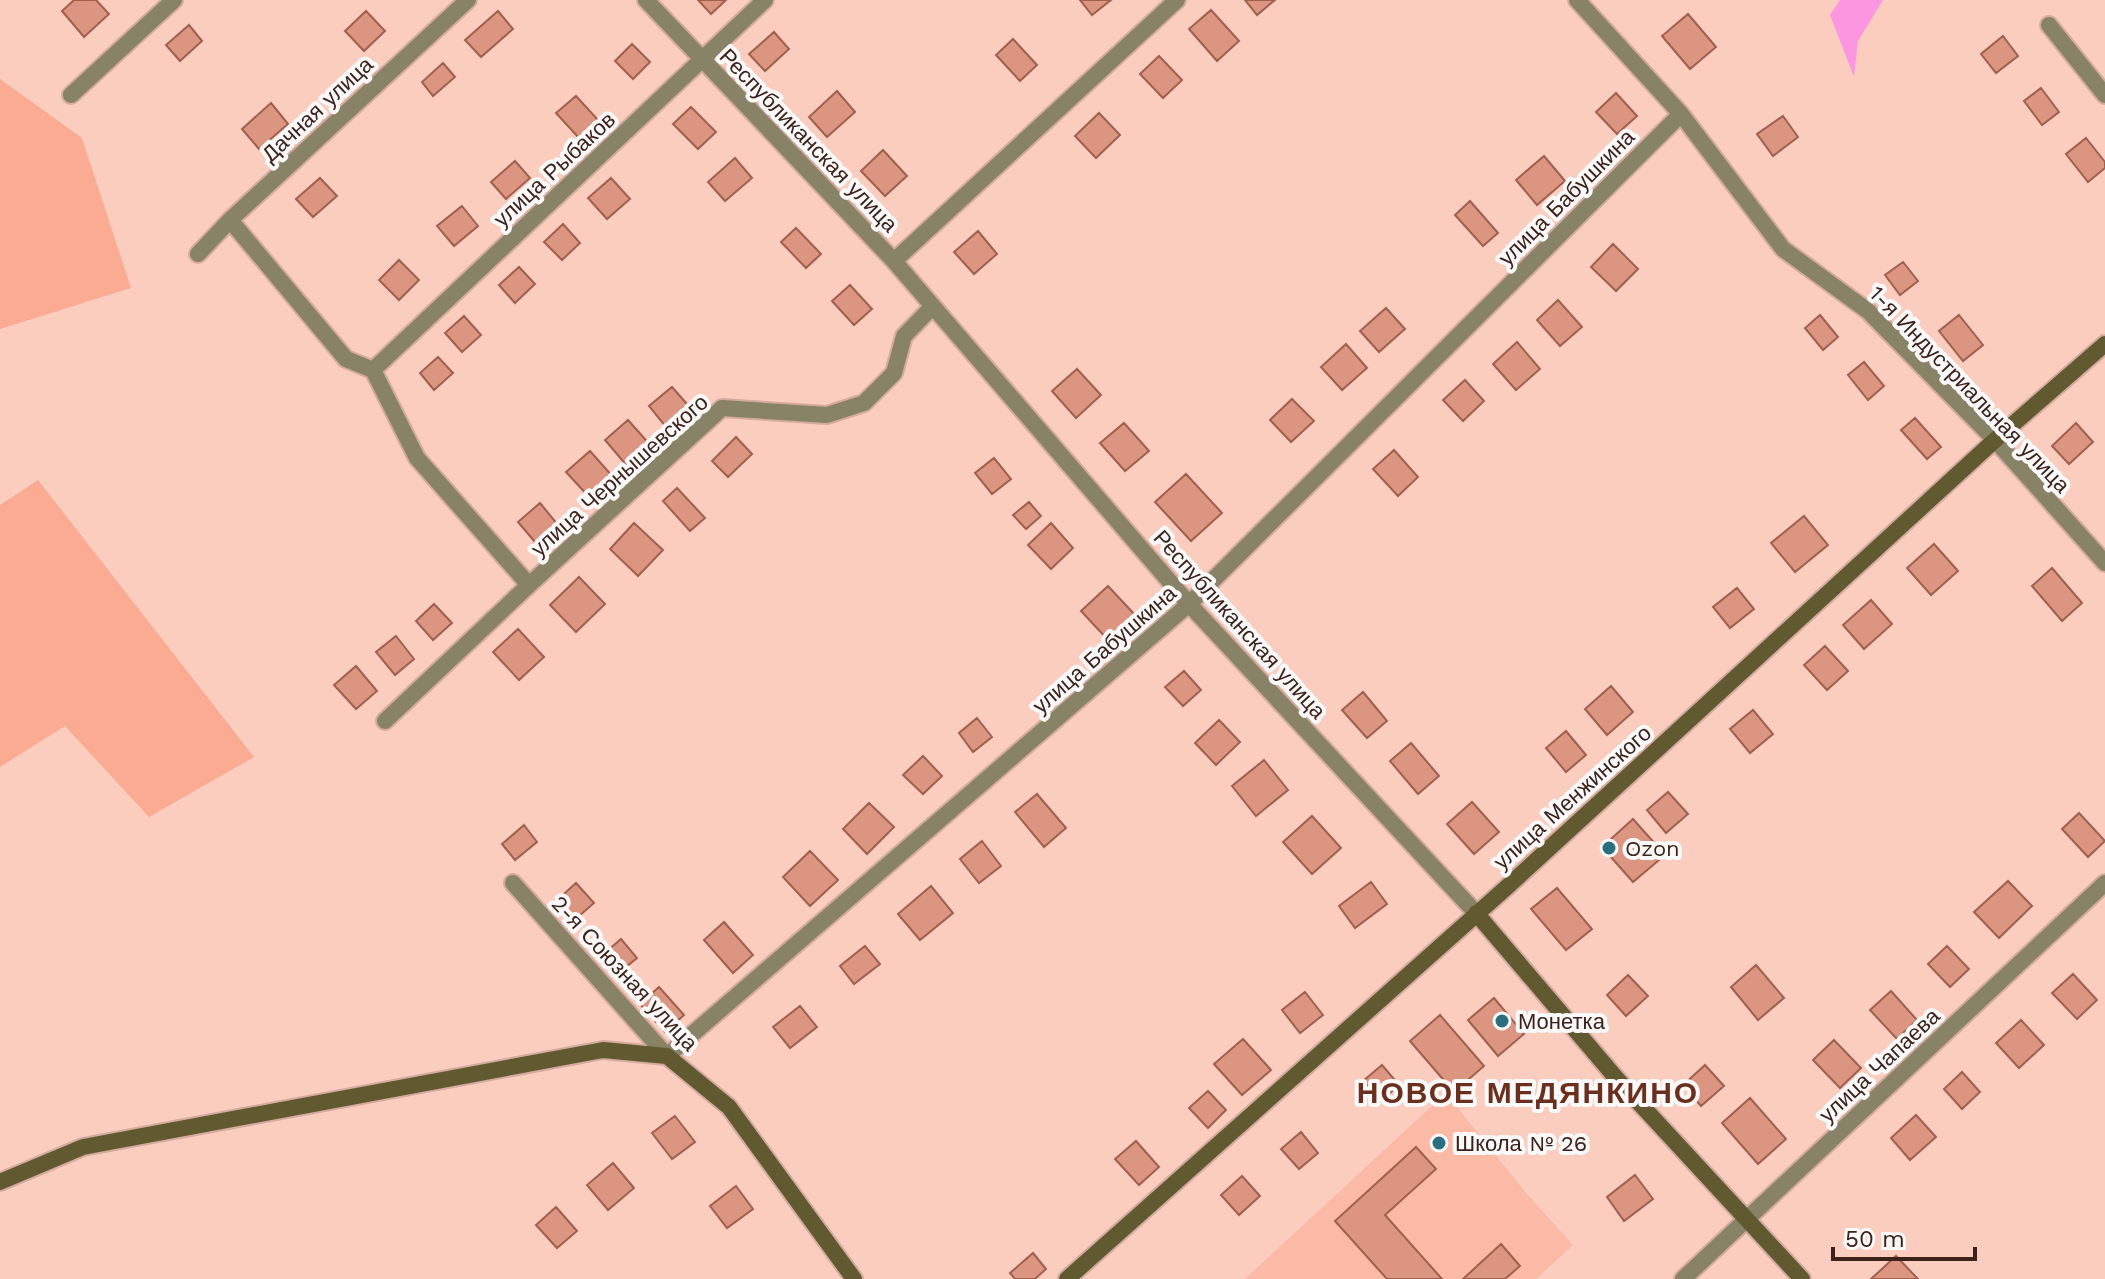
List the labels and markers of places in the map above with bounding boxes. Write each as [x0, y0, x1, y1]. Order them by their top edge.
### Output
place label: Ozon [1625, 836, 1680, 861]
marker: Ozon [1600, 839, 1618, 857]
place label: Монетка [1518, 1009, 1606, 1034]
marker: Монетка [1493, 1012, 1511, 1030]
place label: Школа № 26 [1455, 1131, 1587, 1156]
marker: Школа № 26 [1430, 1134, 1448, 1152]

